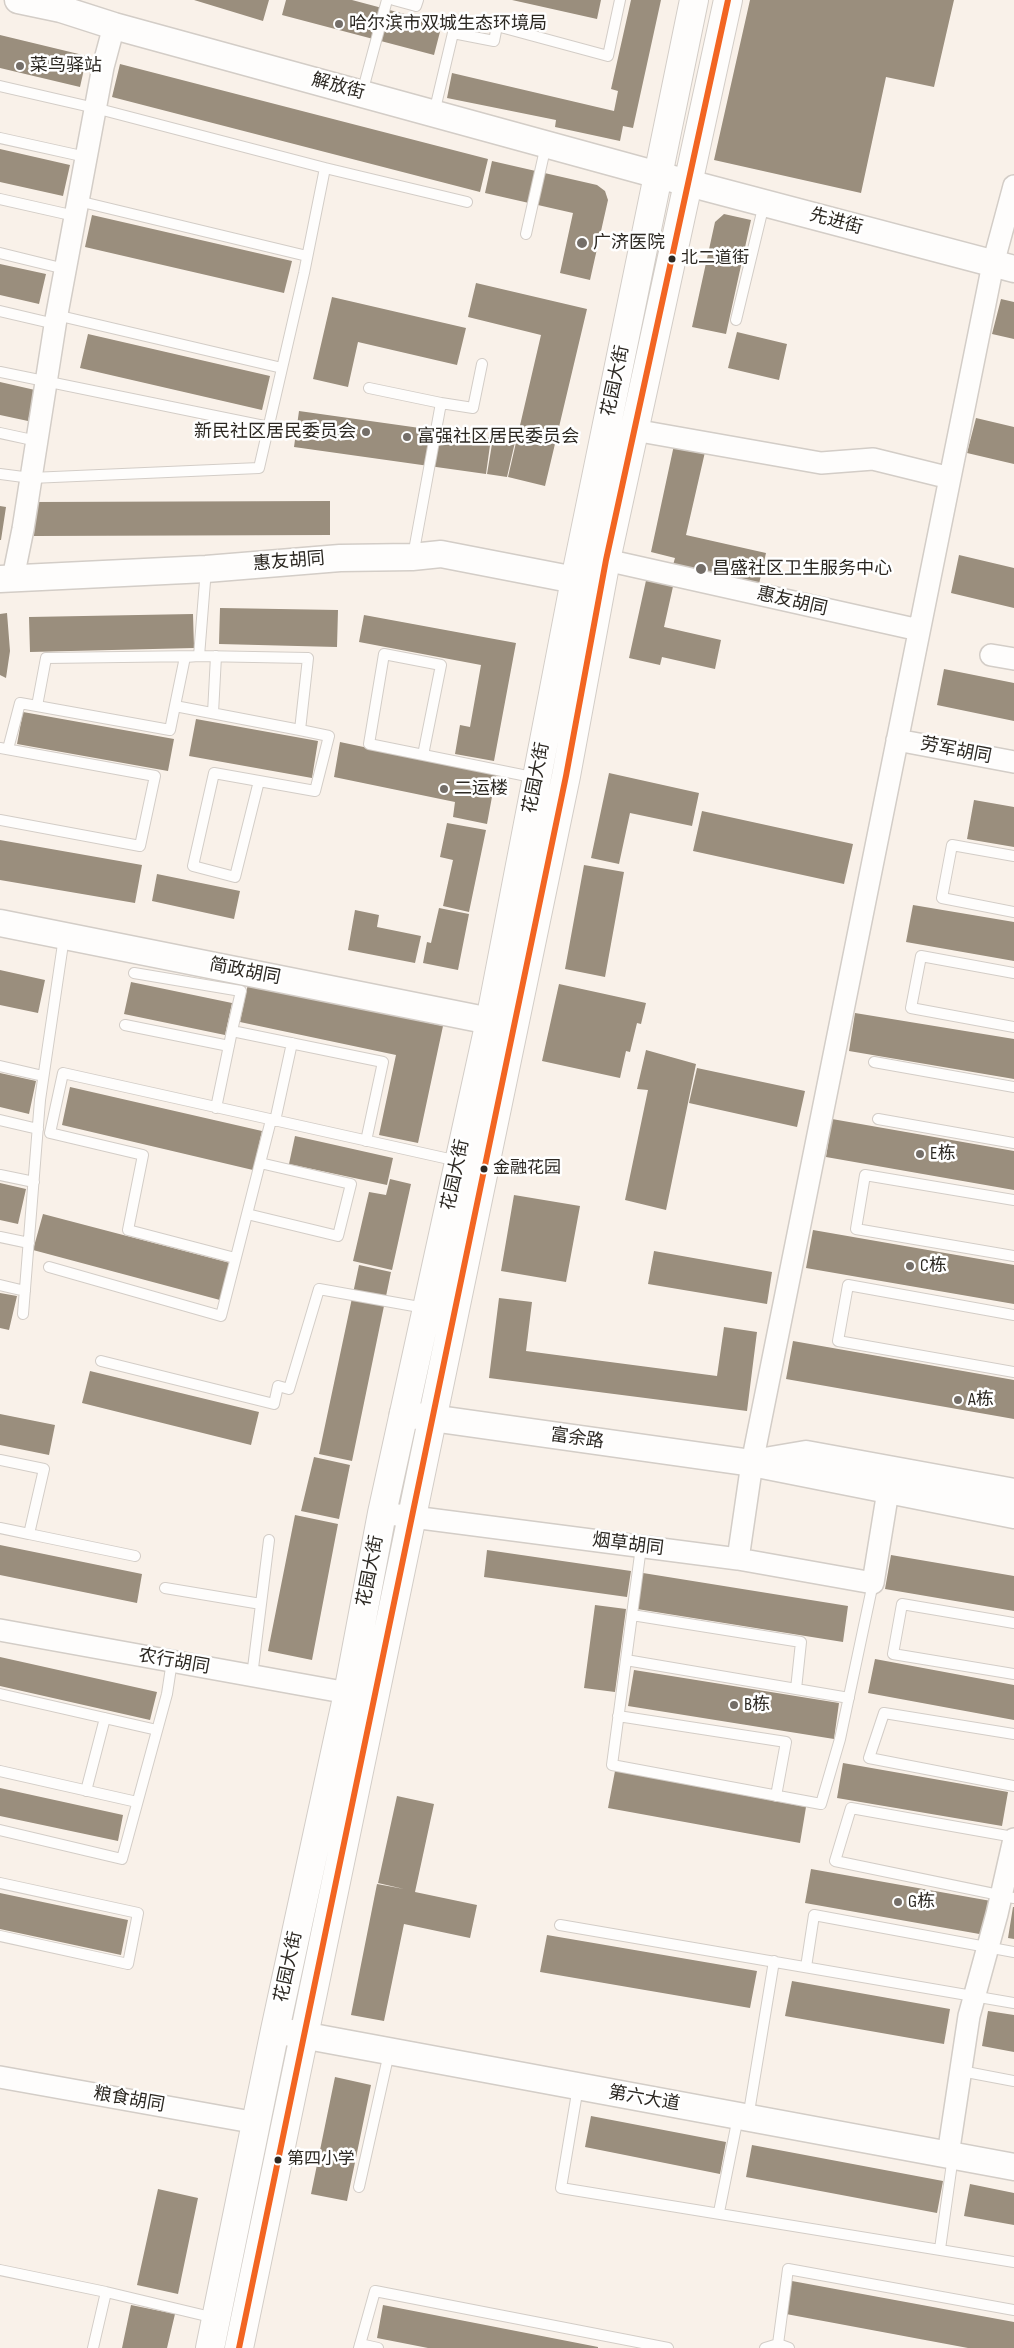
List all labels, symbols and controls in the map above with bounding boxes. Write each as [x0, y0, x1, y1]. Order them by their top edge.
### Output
place label: 哈尔滨市双城生态环境局 [349, 13, 547, 35]
marker: 哈尔滨市双城生态环境局 [333, 18, 345, 30]
place label: 菜鸟驿站 [30, 55, 102, 77]
marker: 菜鸟驿站 [14, 60, 26, 72]
street label: 解放街 [309, 70, 367, 104]
street label: 先进街 [807, 205, 865, 239]
place label: 广济医院 [593, 232, 665, 254]
marker: 广济医院 [575, 236, 589, 250]
place label: 北二道街 [681, 249, 749, 269]
marker: 北二道街 [667, 254, 677, 264]
street label: 花园大街 [598, 344, 634, 418]
place label: 新民社区居民委员会 [194, 421, 356, 443]
marker: 新民社区居民委员会 [360, 426, 372, 438]
place label: 富强社区居民委员会 [417, 426, 579, 448]
marker: 富强社区居民委员会 [401, 431, 413, 443]
street label: 惠友胡同 [252, 548, 326, 576]
place label: 昌盛社区卫生服务中心 [712, 558, 892, 580]
marker: 昌盛社区卫生服务中心 [694, 562, 708, 576]
street label: 惠友胡同 [754, 583, 830, 621]
street label: 劳军胡同 [919, 734, 993, 768]
street label: 花园大街 [520, 741, 554, 815]
place label: 二运楼 [454, 778, 508, 800]
marker: 二运楼 [438, 783, 450, 795]
street label: 简政胡同 [208, 955, 282, 989]
street label: 花园大街 [438, 1138, 474, 1212]
place label: E栋 [930, 1143, 955, 1165]
marker: E栋 [914, 1148, 926, 1160]
place label: 金融花园 [493, 1159, 561, 1179]
marker: 金融花园 [479, 1164, 489, 1174]
place label: C栋 [920, 1255, 947, 1277]
marker: C栋 [904, 1260, 916, 1272]
place label: A栋 [968, 1389, 994, 1411]
marker: A栋 [952, 1394, 964, 1406]
street label: 富余路 [549, 1425, 605, 1453]
street label: 烟草胡同 [591, 1530, 665, 1560]
street label: 花园大街 [354, 1534, 388, 1608]
street label: 农行胡同 [137, 1645, 211, 1679]
place label: B栋 [744, 1694, 770, 1716]
marker: B栋 [728, 1699, 740, 1711]
place label: G栋 [908, 1891, 935, 1913]
marker: G栋 [892, 1896, 904, 1908]
street label: 花园大街 [271, 1930, 307, 2004]
street label: 第六大道 [607, 2082, 681, 2116]
street label: 粮食胡同 [92, 2083, 166, 2117]
place label: 第四小学 [287, 2150, 355, 2170]
marker: 第四小学 [273, 2155, 283, 2165]

